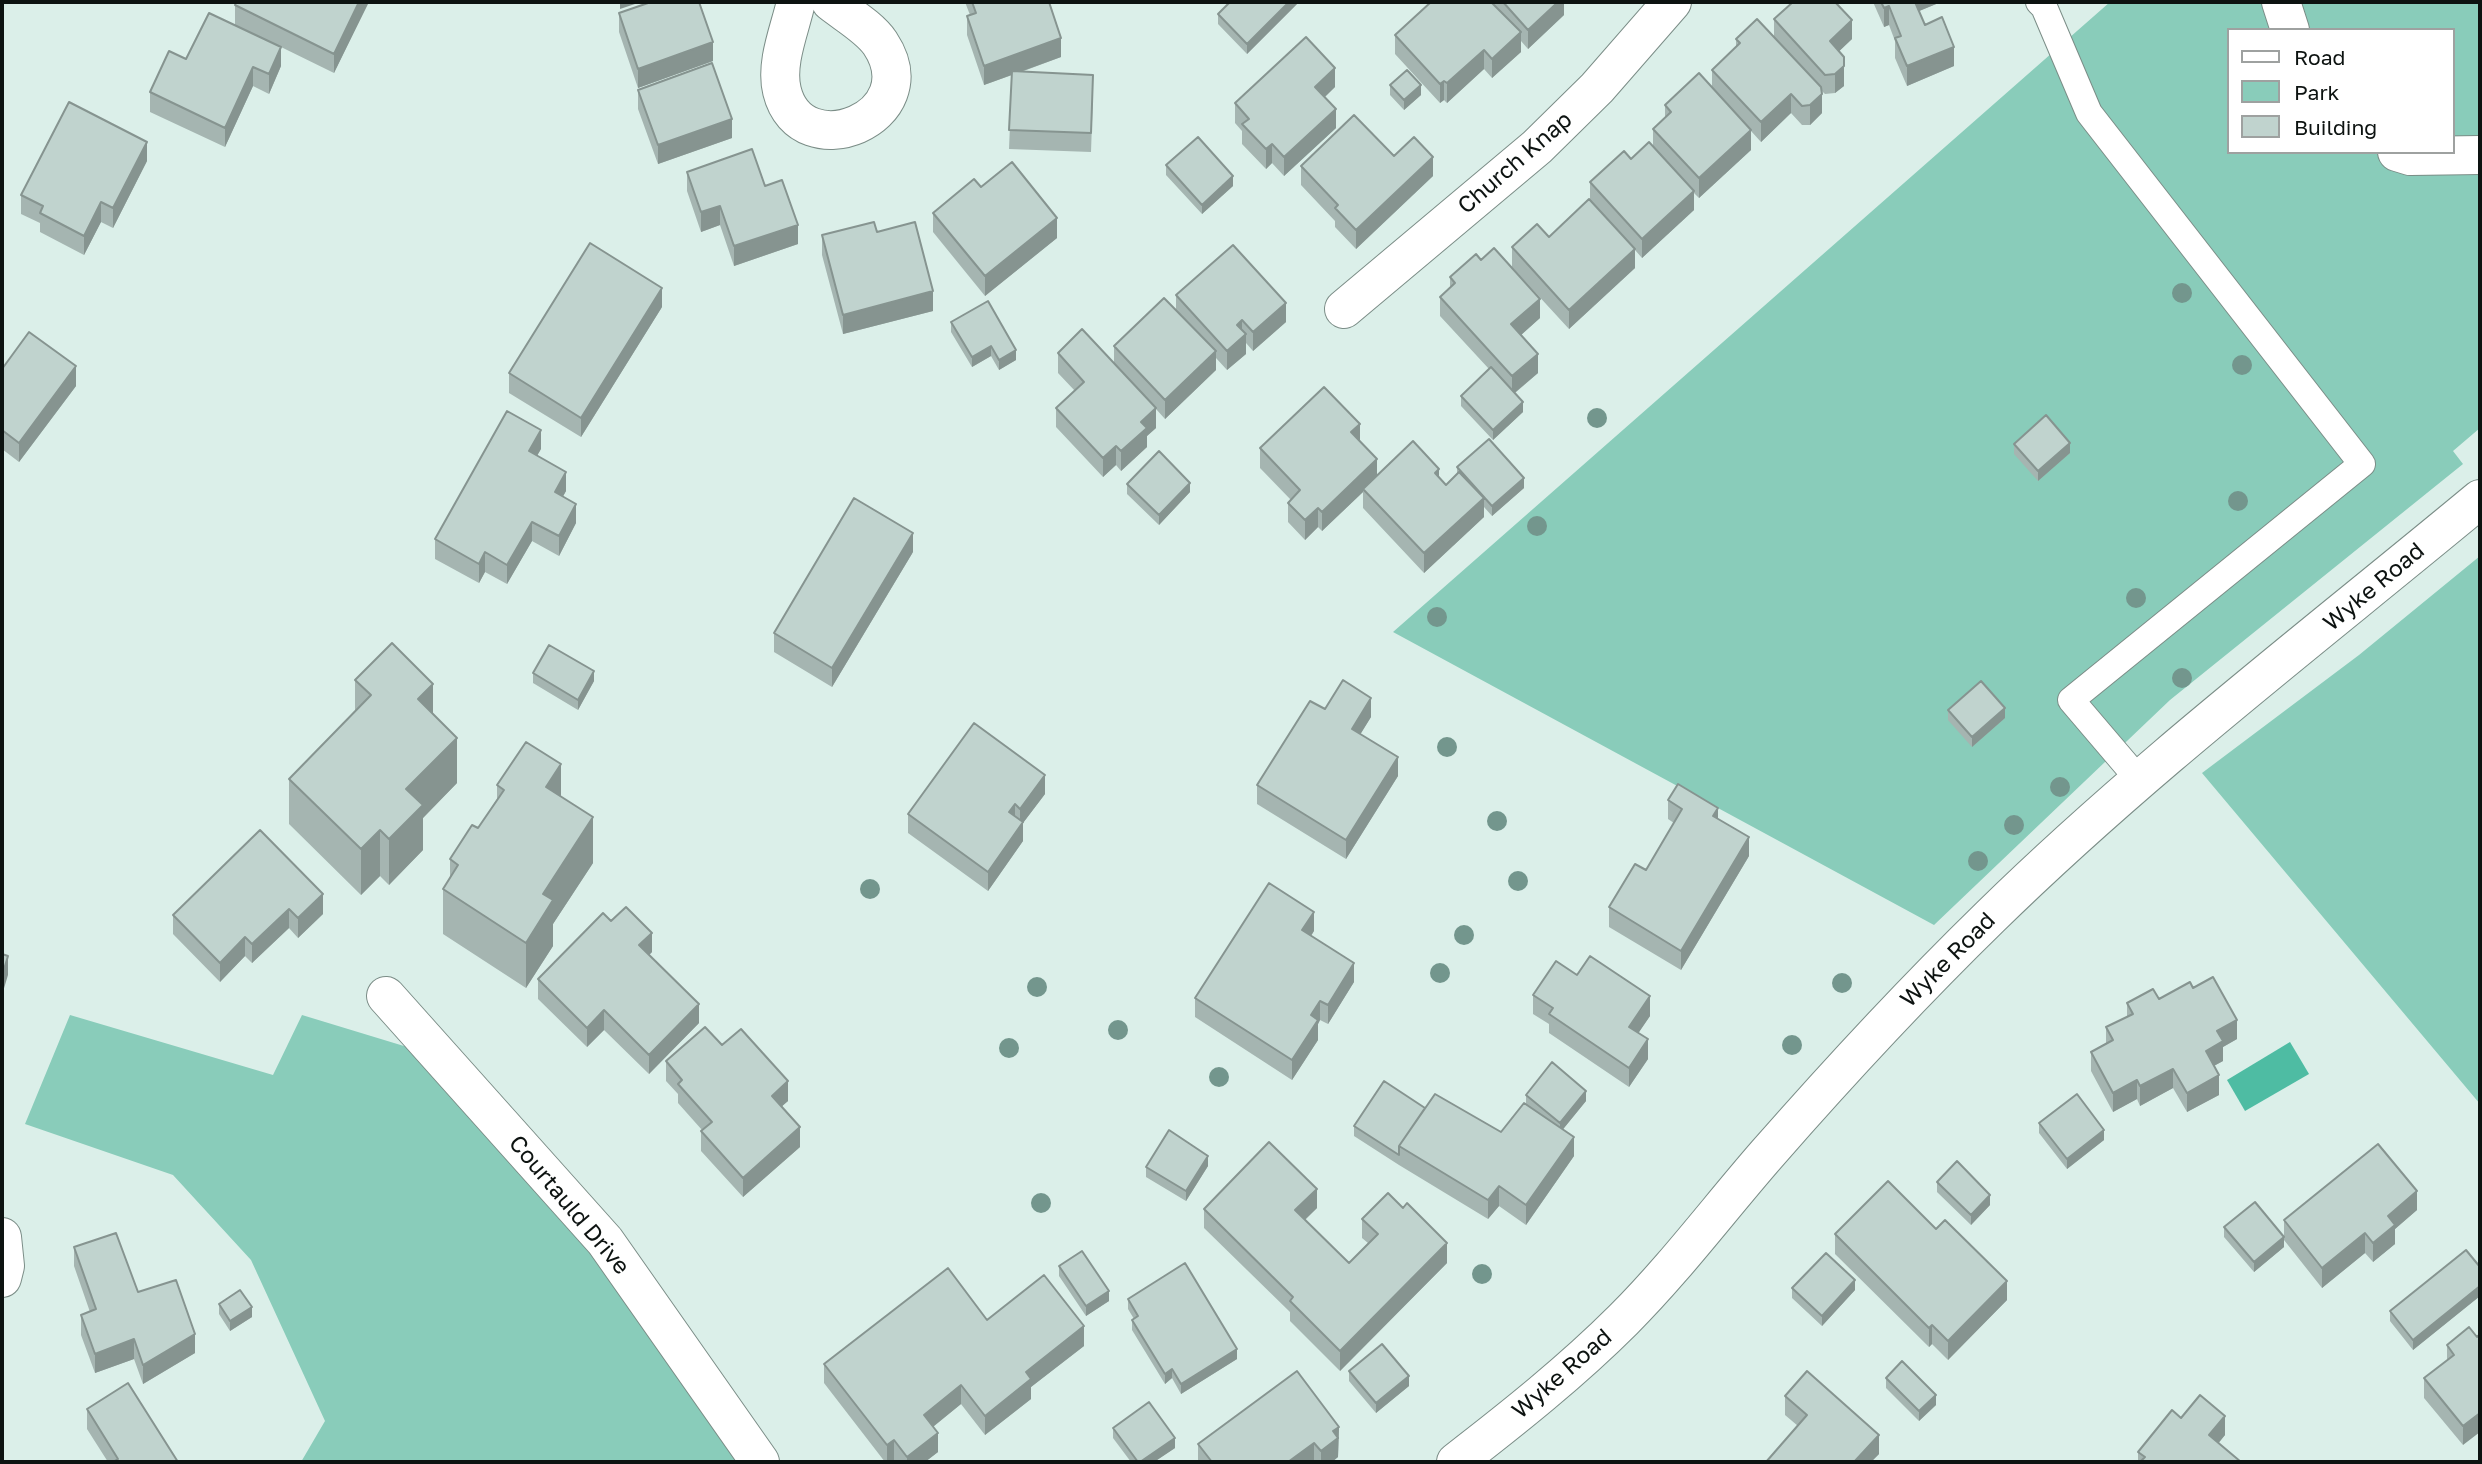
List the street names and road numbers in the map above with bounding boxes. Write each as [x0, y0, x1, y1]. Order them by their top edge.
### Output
street label: Church Knap [1452, 106, 1578, 220]
street label: Wyke Road [2318, 537, 2430, 637]
street label: Wyke Road [1895, 907, 2001, 1013]
street label: Courtauld Drive [503, 1130, 635, 1280]
street label: Wyke Road [1507, 1323, 1617, 1425]

